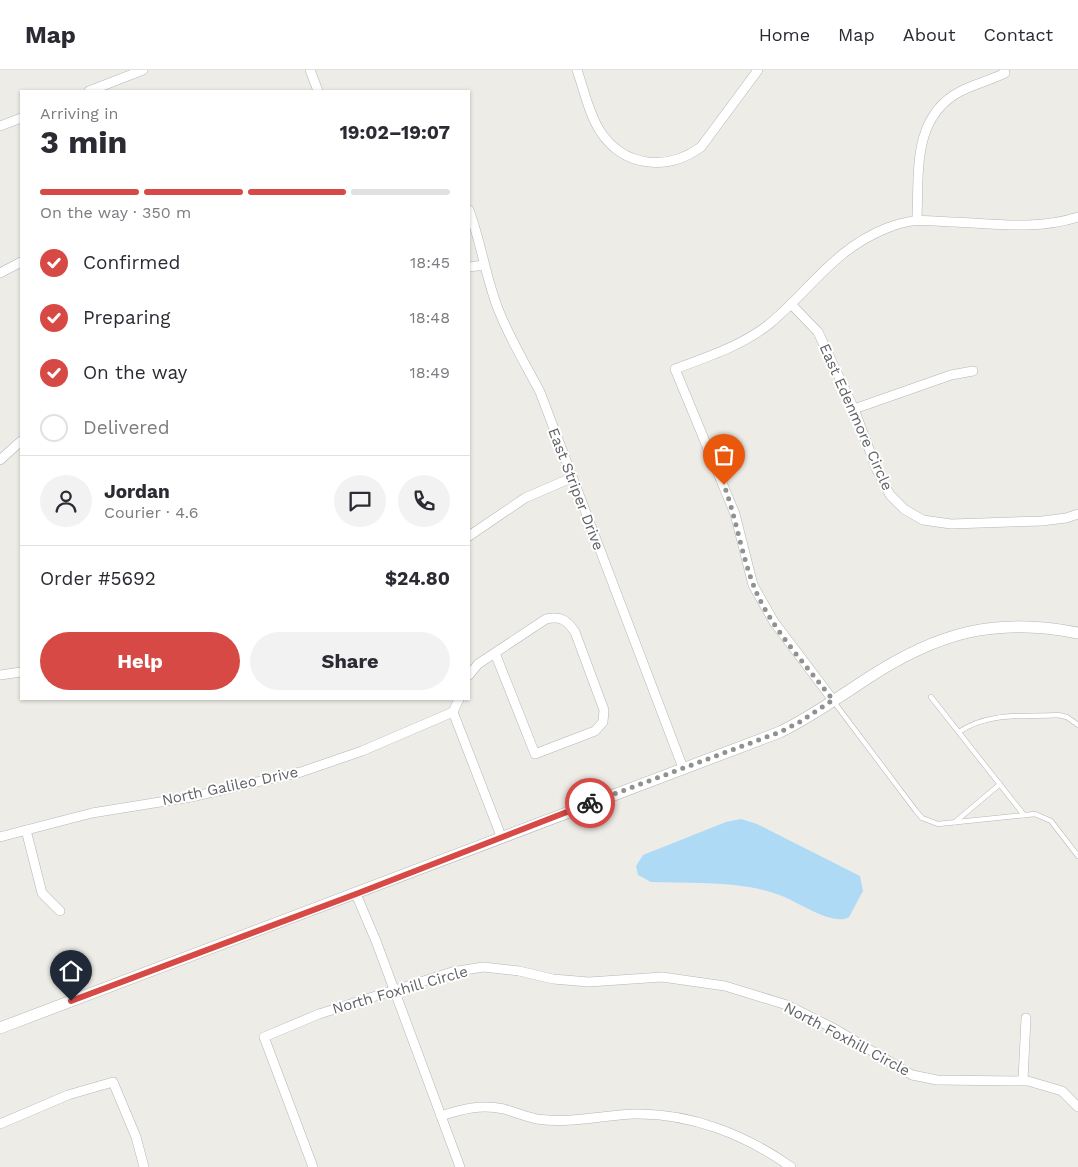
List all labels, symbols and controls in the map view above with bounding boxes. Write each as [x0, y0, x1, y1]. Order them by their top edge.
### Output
text: Map [25, 21, 76, 49]
text: Home [759, 24, 810, 45]
text: Map [838, 24, 875, 45]
text: About [903, 24, 955, 45]
text: Contact [983, 24, 1053, 45]
text: Arriving in [40, 104, 118, 123]
text: 19:02–19:07 [340, 121, 450, 144]
text: 3 min [40, 123, 127, 161]
text: On the way · 350 m [40, 203, 191, 222]
icon: check [40, 249, 68, 277]
text: Confirmed [83, 251, 180, 274]
text: 18:45 [410, 253, 450, 272]
icon: check [40, 304, 68, 332]
text: Preparing [83, 306, 170, 329]
text: 18:48 [410, 308, 450, 327]
street label: East Edenmore Circle [815, 341, 897, 493]
icon: check [40, 359, 68, 387]
text: On the way [83, 361, 187, 384]
text: 18:49 [410, 363, 450, 382]
text: Delivered [83, 416, 170, 439]
street label: East Striper Drive [544, 425, 608, 553]
pin [703, 434, 745, 485]
icon: bag [710, 441, 738, 469]
button: person [40, 475, 92, 527]
button: chat [334, 475, 386, 527]
button: phone [398, 475, 450, 527]
text: Jordan [104, 480, 170, 503]
text: Courier · 4.6 [104, 503, 199, 522]
text: Order #5692 [40, 567, 156, 590]
text: $24.80 [385, 567, 450, 590]
button: Help [40, 632, 240, 690]
button: Share [250, 632, 450, 690]
street label: North Galileo Drive [160, 763, 300, 809]
courier [565, 778, 615, 828]
icon: bike [576, 789, 604, 817]
pin [50, 950, 92, 1001]
icon: home [57, 957, 85, 985]
street label: North Foxhill Circle [330, 962, 470, 1018]
street label: North Foxhill Circle [781, 998, 913, 1080]

